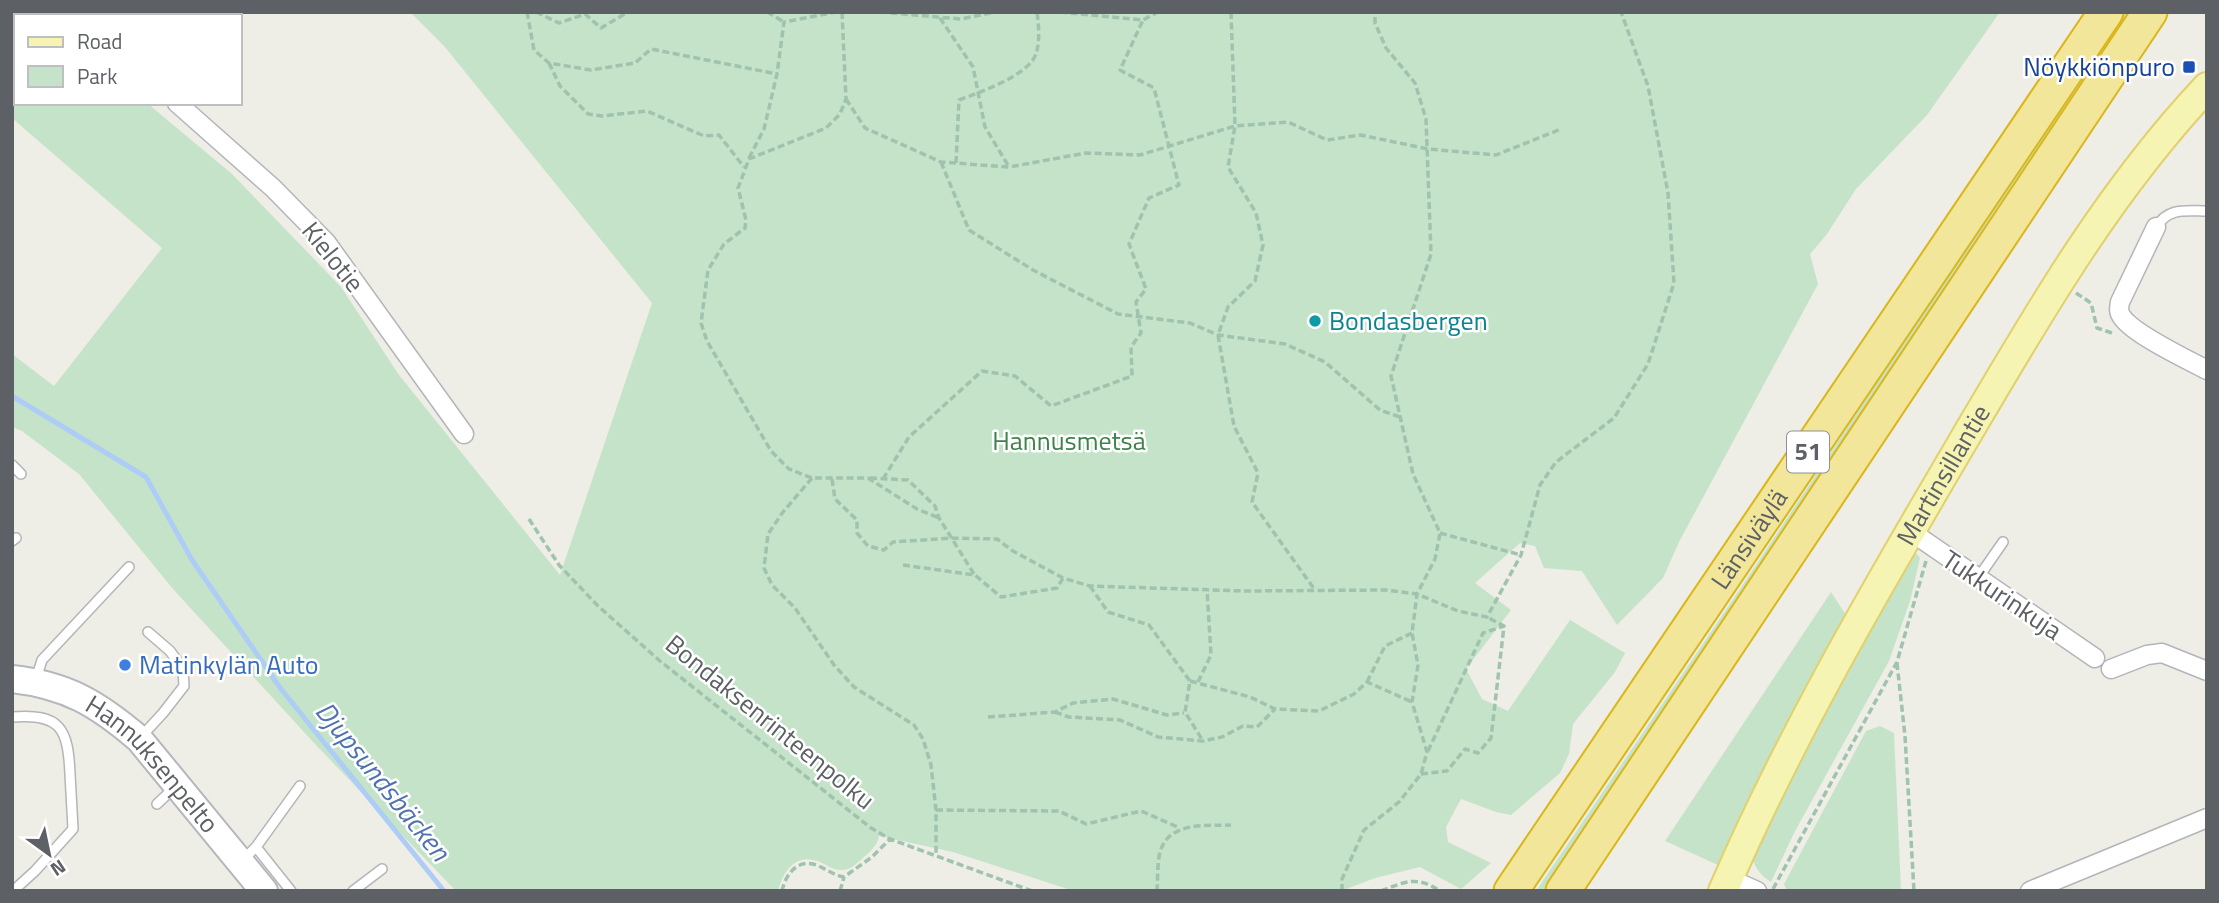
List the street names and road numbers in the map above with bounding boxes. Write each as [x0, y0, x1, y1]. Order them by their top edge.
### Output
street label: Kielotie [293, 213, 374, 301]
street label: Martinsillantie [1886, 397, 1999, 552]
road number: 51 [1787, 432, 1829, 472]
street label: Länsiväylä [1701, 481, 1797, 597]
street label: Tukkurinkuja [1934, 540, 2070, 649]
street label: Bondaksenrinteenpolku [657, 625, 884, 818]
street label: Hannuksenpelto [78, 685, 229, 841]

